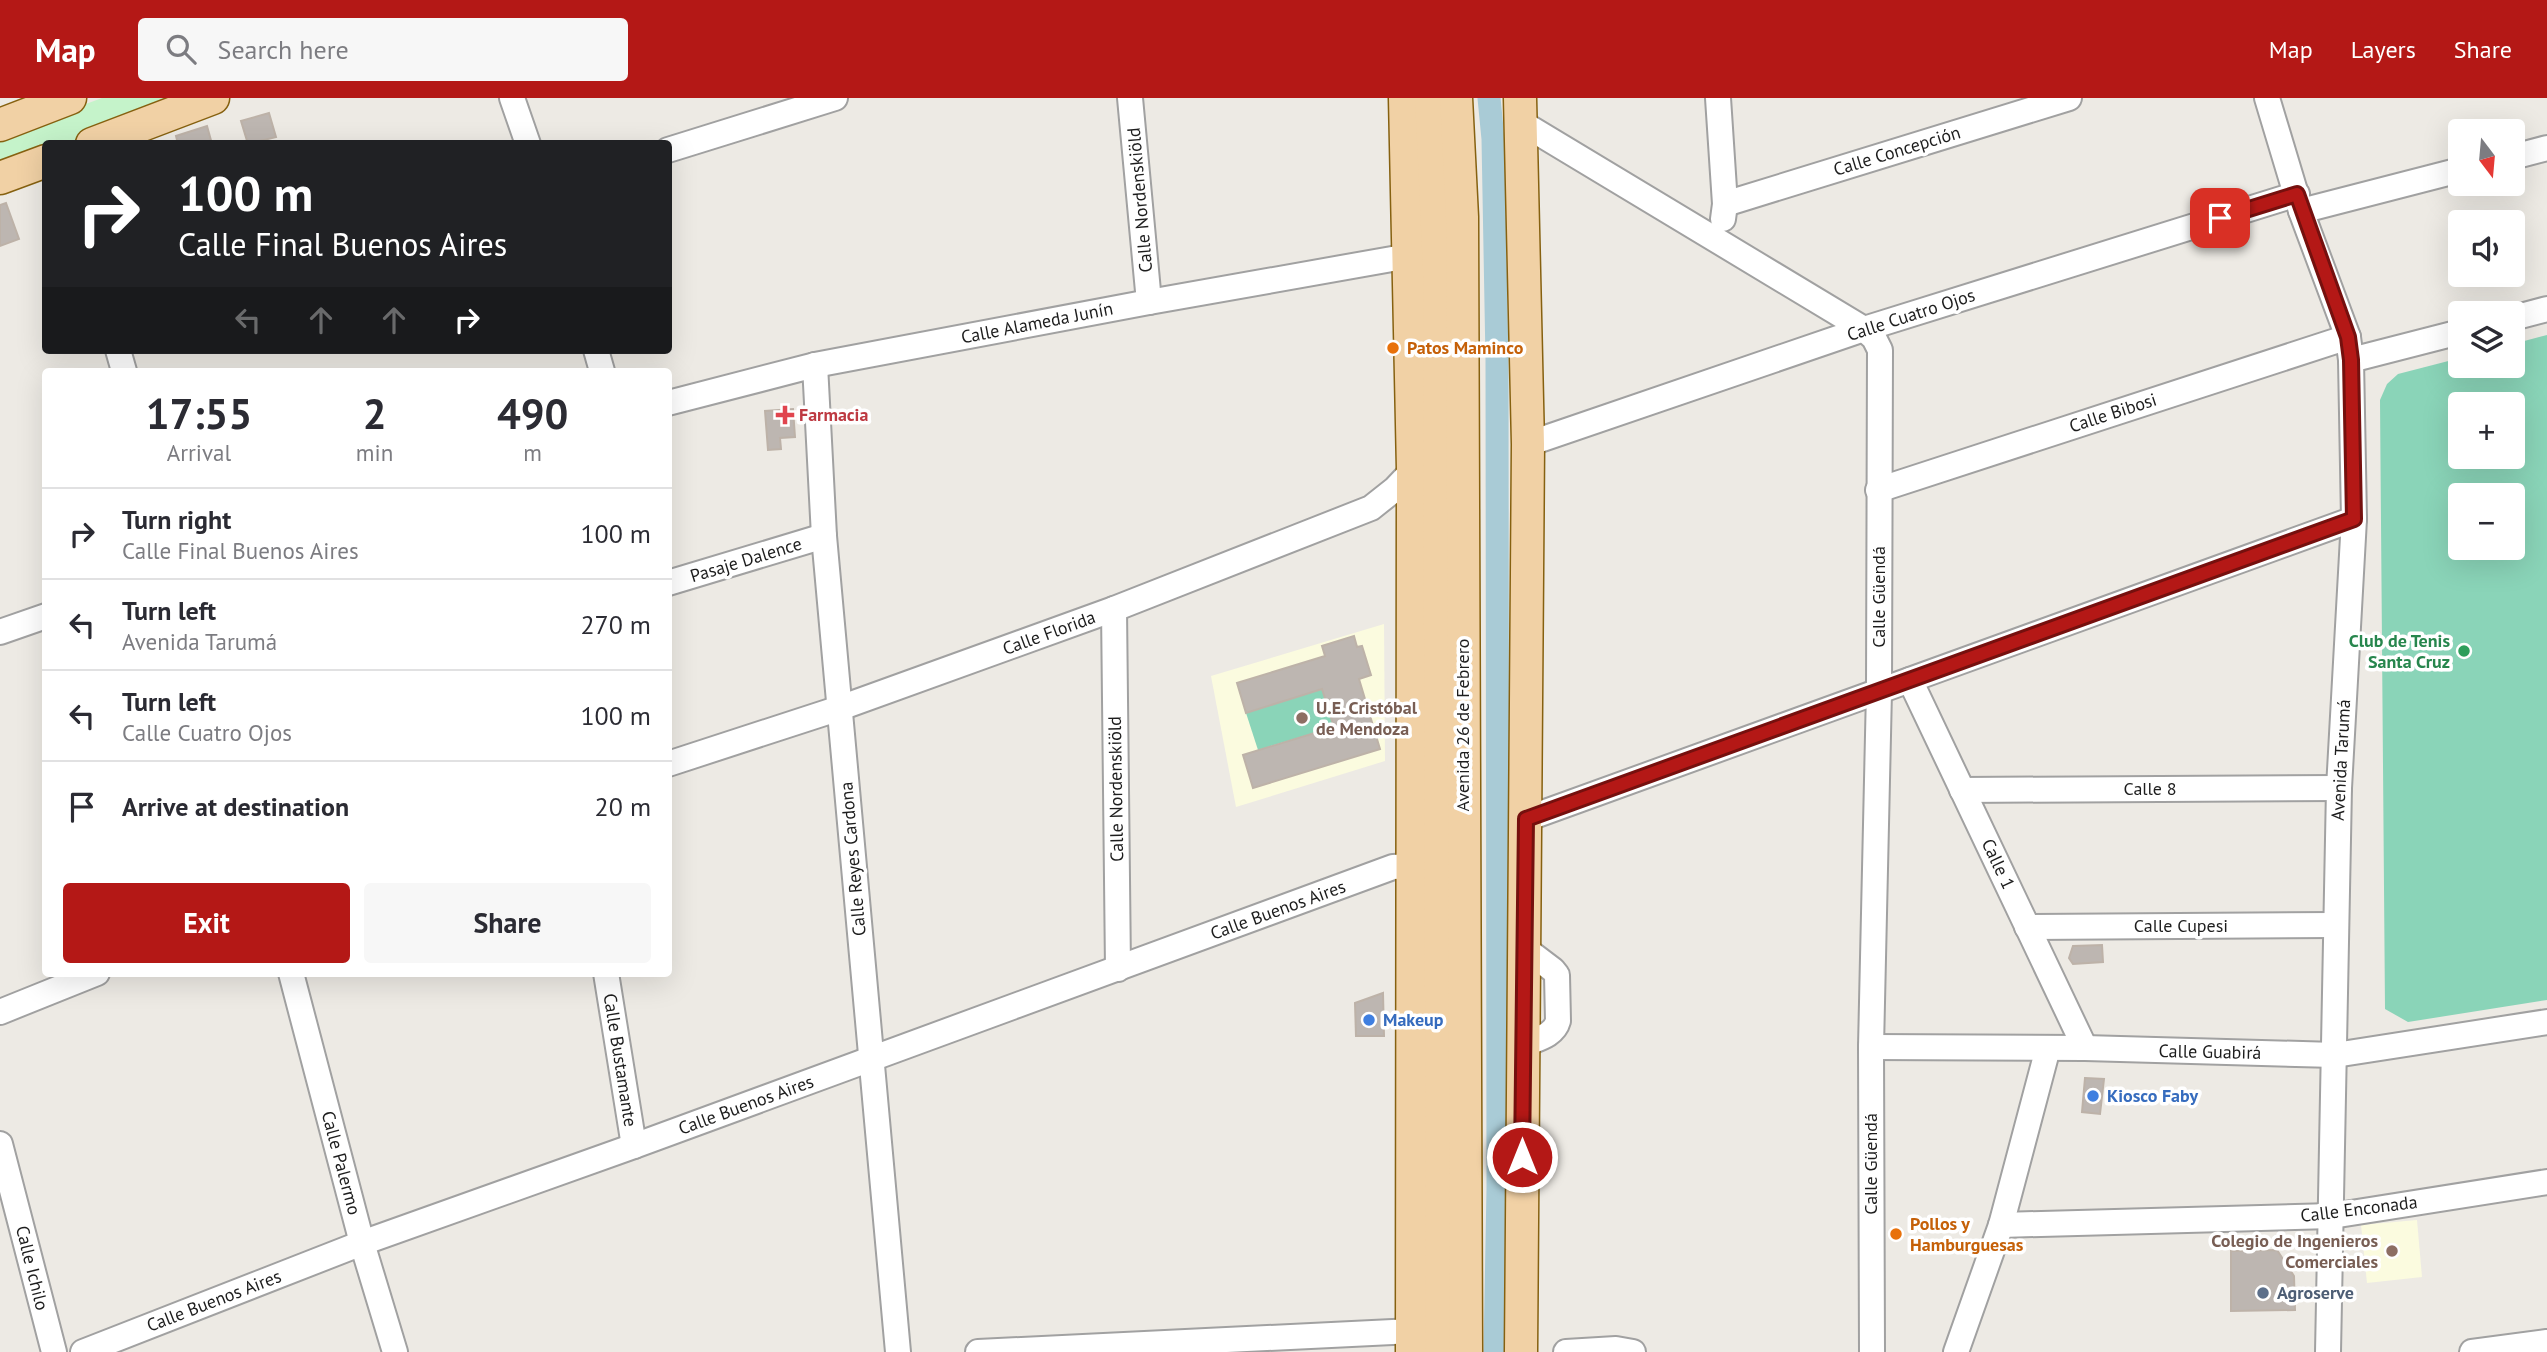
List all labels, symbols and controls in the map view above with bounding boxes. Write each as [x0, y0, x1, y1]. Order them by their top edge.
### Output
search box [138, 18, 628, 81]
text: Map [35, 28, 96, 71]
icon: search [162, 30, 200, 68]
text: Search here [218, 33, 349, 66]
text: Map [2269, 34, 2313, 65]
text: Layers [2351, 34, 2416, 65]
text: Share [2454, 34, 2512, 65]
north arrow [2448, 119, 2525, 196]
map controls [2448, 119, 2525, 560]
street label: Calle Concepción [1831, 120, 1963, 181]
street label: Calle Nordenskiöld [1122, 127, 1157, 274]
text: 100 m [178, 161, 313, 225]
icon: right [63, 168, 154, 259]
pin [2190, 188, 2250, 248]
icon: arrive [2201, 199, 2239, 237]
button: sound [2448, 210, 2525, 287]
text: Calle Final Buenos Aires [178, 223, 507, 265]
street label: Calle Cuatro Ojos [1844, 283, 1978, 346]
street label: Calle Alameda Junín [959, 297, 1115, 349]
icon: left [229, 301, 267, 339]
icon: ahead [302, 301, 340, 339]
icon: ahead [375, 301, 413, 339]
icon: right [448, 301, 486, 339]
button: layers [2448, 301, 2525, 378]
place label: Patos Maminco [1407, 336, 1524, 359]
marker: Patos Maminco [1385, 340, 1401, 356]
text: 17:55 [146, 386, 252, 441]
text: 2 [363, 386, 386, 441]
text: 490 [497, 386, 568, 441]
street label: Calle Bibosi [2066, 388, 2159, 437]
button: + [2448, 392, 2525, 469]
place label: Farmacia [799, 403, 868, 426]
marker: Farmacia [777, 407, 793, 423]
text: Arrival [167, 438, 231, 467]
text: min [356, 438, 393, 467]
text: m [523, 438, 542, 467]
button: − [2448, 483, 2525, 560]
text: Turn right [122, 503, 231, 536]
icon: right [63, 515, 101, 553]
text: 100 m [580, 517, 651, 550]
street label: Pasaje Dalence [687, 532, 804, 587]
text: Calle Final Buenos Aires [122, 536, 359, 565]
street label: Calle Güendá [1867, 546, 1890, 648]
text: Turn left [122, 594, 216, 627]
street label: Calle Florida [999, 605, 1098, 660]
icon: left [63, 606, 101, 644]
text: 270 m [580, 608, 651, 641]
text: Avenida Tarumá [122, 627, 277, 656]
place label: Club de Tenis Santa Cruz [2349, 629, 2450, 673]
street label: Avenida 26 de Febrero [1451, 639, 1474, 811]
marker: Club de Tenis Santa Cruz [2456, 643, 2472, 659]
text: Turn left [122, 685, 216, 718]
place label: U.E. Cristóbal de Mendoza [1316, 696, 1418, 740]
icon: left [63, 697, 101, 735]
text: 100 m [580, 699, 651, 732]
street label: Avenida Tarumá [2326, 699, 2355, 821]
marker: U.E. Cristóbal de Mendoza [1294, 710, 1310, 726]
street label: Calle Nordenskiöld [1103, 716, 1128, 862]
text: Calle Cuatro Ojos [122, 718, 292, 747]
street label: Calle 8 [2123, 777, 2177, 800]
street label: Calle Reyes Cardona [834, 781, 871, 937]
icon: arrive [63, 788, 101, 826]
text: Arrive at destination [122, 790, 349, 823]
text: 20 m [595, 790, 651, 823]
street label: Calle 1 [1977, 835, 2020, 893]
street label: Calle Buenos Aires [1207, 874, 1349, 945]
button: Exit [63, 883, 350, 963]
button: Share [364, 883, 651, 963]
street label: Calle Cupesi [2134, 914, 2228, 937]
street label: Calle Bustamante [599, 992, 642, 1128]
place label: Makeup [1383, 1008, 1444, 1031]
marker: Makeup [1361, 1012, 1377, 1028]
street label: Calle Guabirá [2159, 1039, 2262, 1064]
street label: Calle Buenos Aires [675, 1069, 817, 1140]
place label: Kiosco Faby [2107, 1084, 2198, 1107]
marker: Kiosco Faby [2085, 1088, 2101, 1104]
street label: Calle Palermo [317, 1108, 366, 1217]
street label: Calle Güendá [1859, 1113, 1882, 1215]
position arrow [1485, 1120, 1559, 1194]
street label: Calle Enconada [2299, 1190, 2419, 1227]
place label: Pollos y Hamburguesas [1910, 1212, 2024, 1256]
street label: Calle Ichilo [11, 1223, 54, 1313]
marker: Pollos y Hamburguesas [1888, 1226, 1904, 1242]
place label: Colegio de Ingenieros Comerciales [2211, 1229, 2378, 1273]
marker: Colegio de Ingenieros Comerciales [2384, 1243, 2400, 1259]
street label: Calle Buenos Aires [143, 1264, 284, 1337]
place label: Agroserve [2277, 1281, 2354, 1304]
marker: Agroserve [2255, 1285, 2271, 1301]

